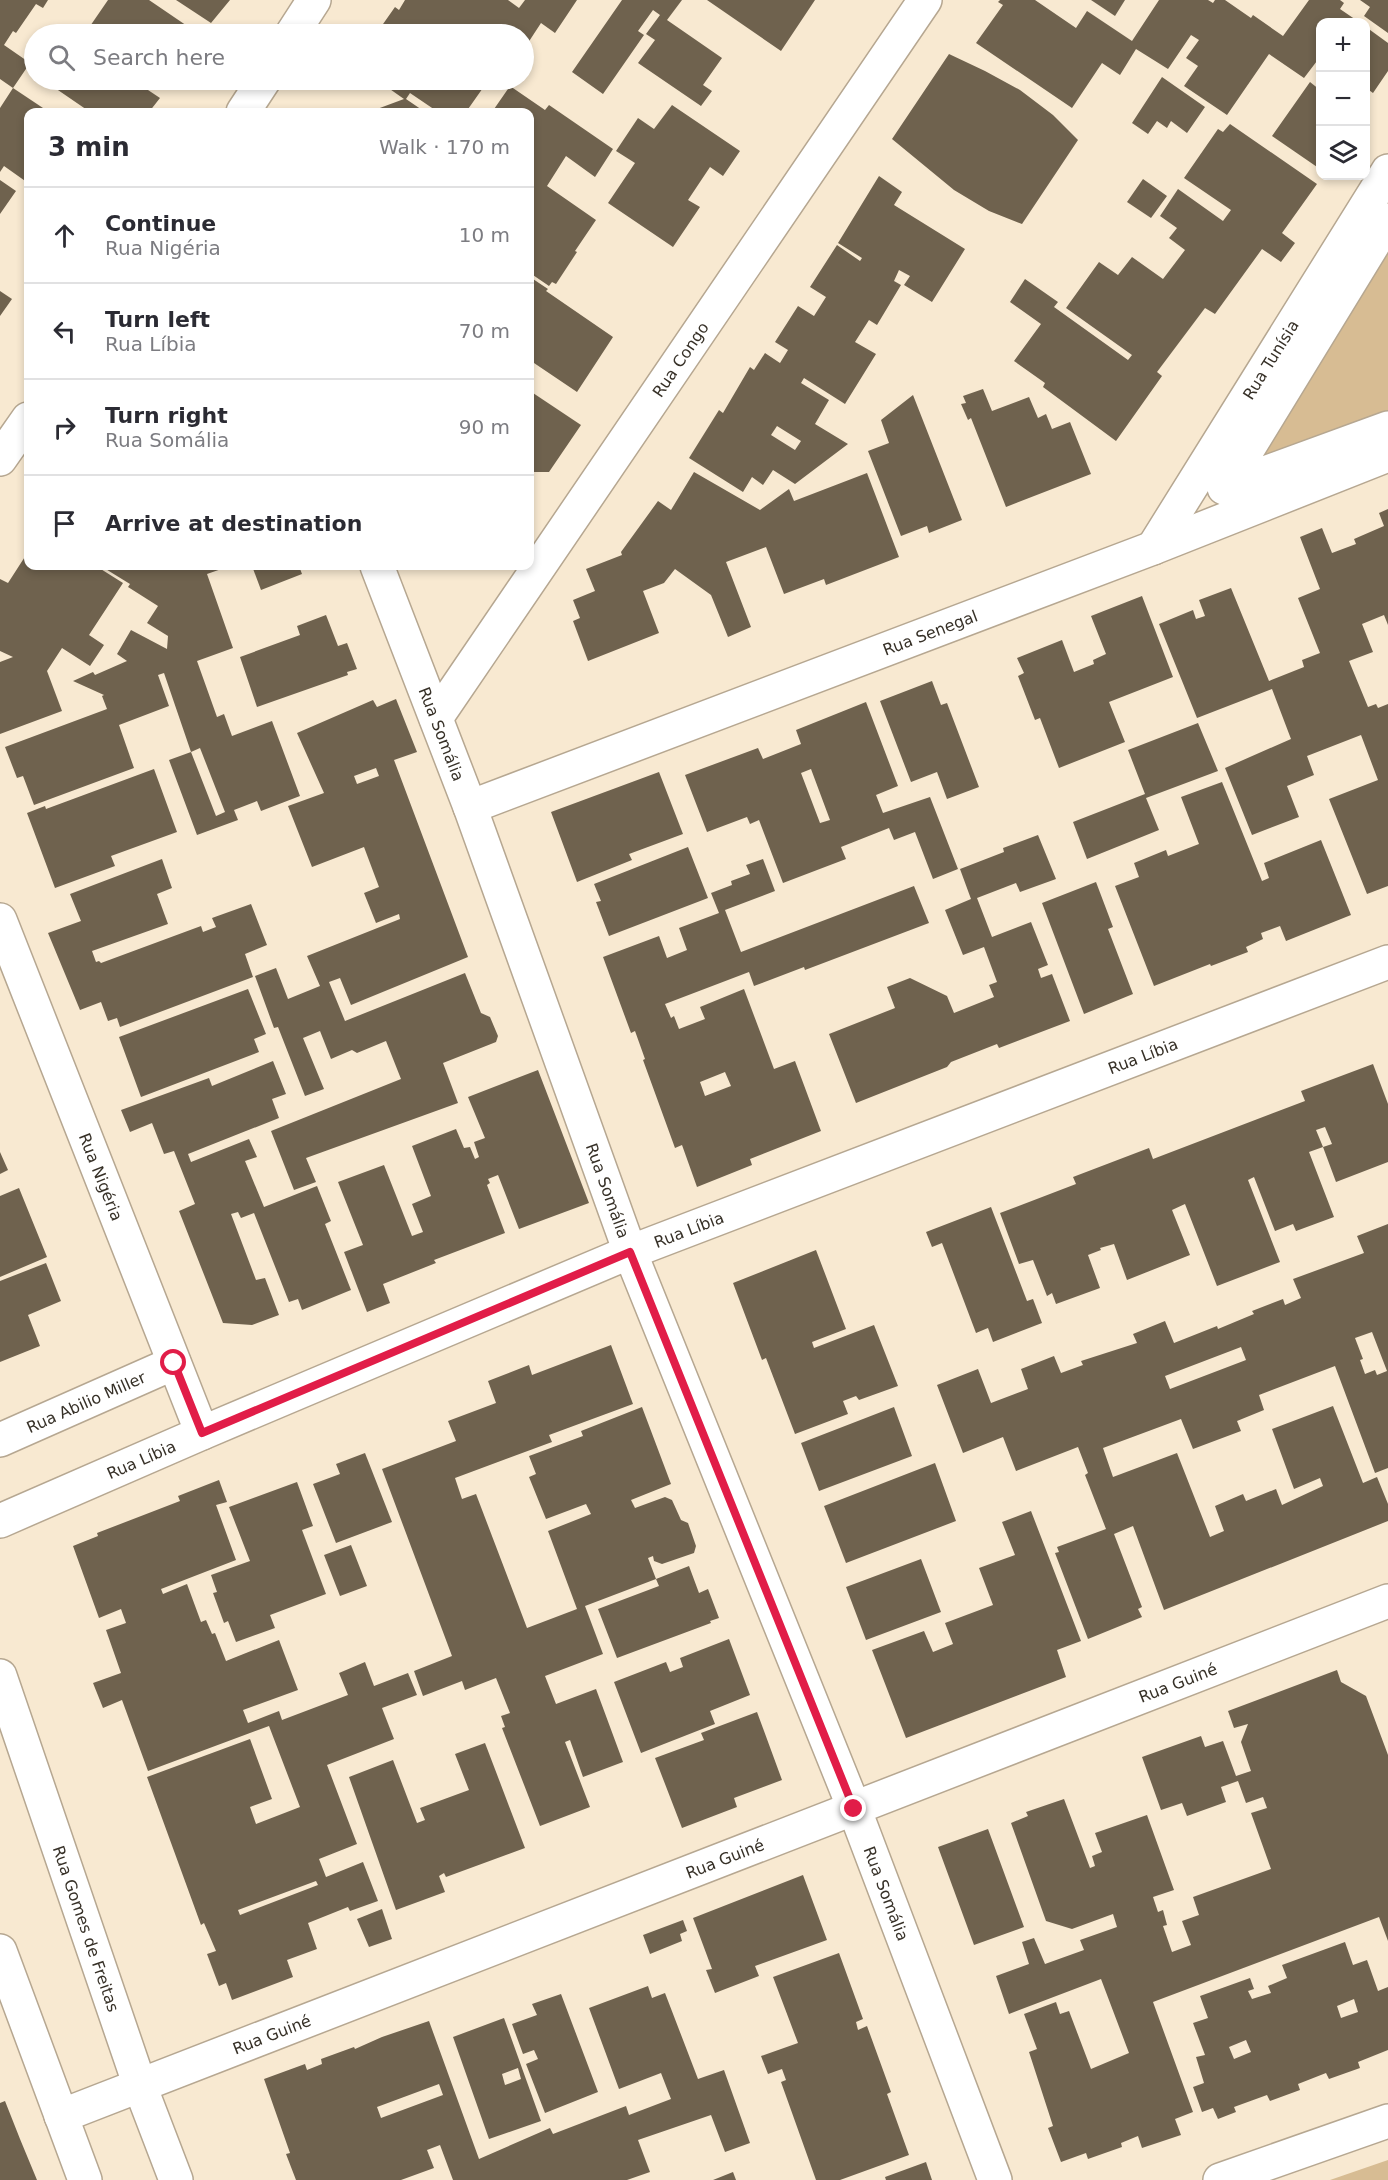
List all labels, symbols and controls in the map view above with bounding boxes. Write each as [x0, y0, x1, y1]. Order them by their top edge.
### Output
map controls [1316, 18, 1370, 180]
button: + [1316, 18, 1370, 72]
search box [24, 24, 534, 90]
icon: search [45, 41, 78, 74]
text: Search here [93, 45, 225, 70]
button: − [1316, 72, 1370, 126]
button: layers [1316, 126, 1370, 180]
text: 3 min [48, 132, 130, 162]
text: Walk · 170 m [379, 135, 510, 159]
text: Continue [105, 211, 216, 236]
icon: ahead [48, 219, 81, 252]
text: 10 m [459, 223, 510, 247]
text: Rua Nigéria [105, 236, 221, 260]
text: Turn left [105, 307, 210, 332]
icon: left [48, 315, 81, 348]
street label: Rua Tunísia [1239, 317, 1303, 403]
street label: Rua Congo [649, 318, 713, 401]
text: 70 m [459, 319, 510, 343]
text: Rua Líbia [105, 332, 197, 356]
text: Turn right [105, 403, 228, 428]
icon: right [48, 411, 81, 444]
text: 90 m [459, 415, 510, 439]
text: Rua Somália [105, 428, 229, 452]
icon: arrive [48, 507, 81, 540]
text: Arrive at destination [105, 511, 362, 536]
street label: Rua Senegal [880, 606, 980, 660]
street label: Rua Somália [415, 684, 468, 784]
street label: Rua Líbia [1105, 1034, 1181, 1078]
street label: Rua Nigéria [75, 1130, 126, 1224]
street label: Rua Somália [582, 1141, 633, 1241]
street label: Rua Líbia [651, 1208, 727, 1252]
route start [160, 1349, 186, 1375]
street label: Rua Abilio Miller [24, 1368, 149, 1437]
street label: Rua Líbia [104, 1437, 179, 1483]
street label: Rua Guiné [1136, 1659, 1220, 1707]
route end [840, 1795, 866, 1821]
street label: Rua Guiné [683, 1835, 767, 1883]
street label: Rua Gomes de Freitas [49, 1843, 123, 2015]
street label: Rua Somália [859, 1844, 912, 1944]
street label: Rua Guiné [230, 2011, 314, 2058]

